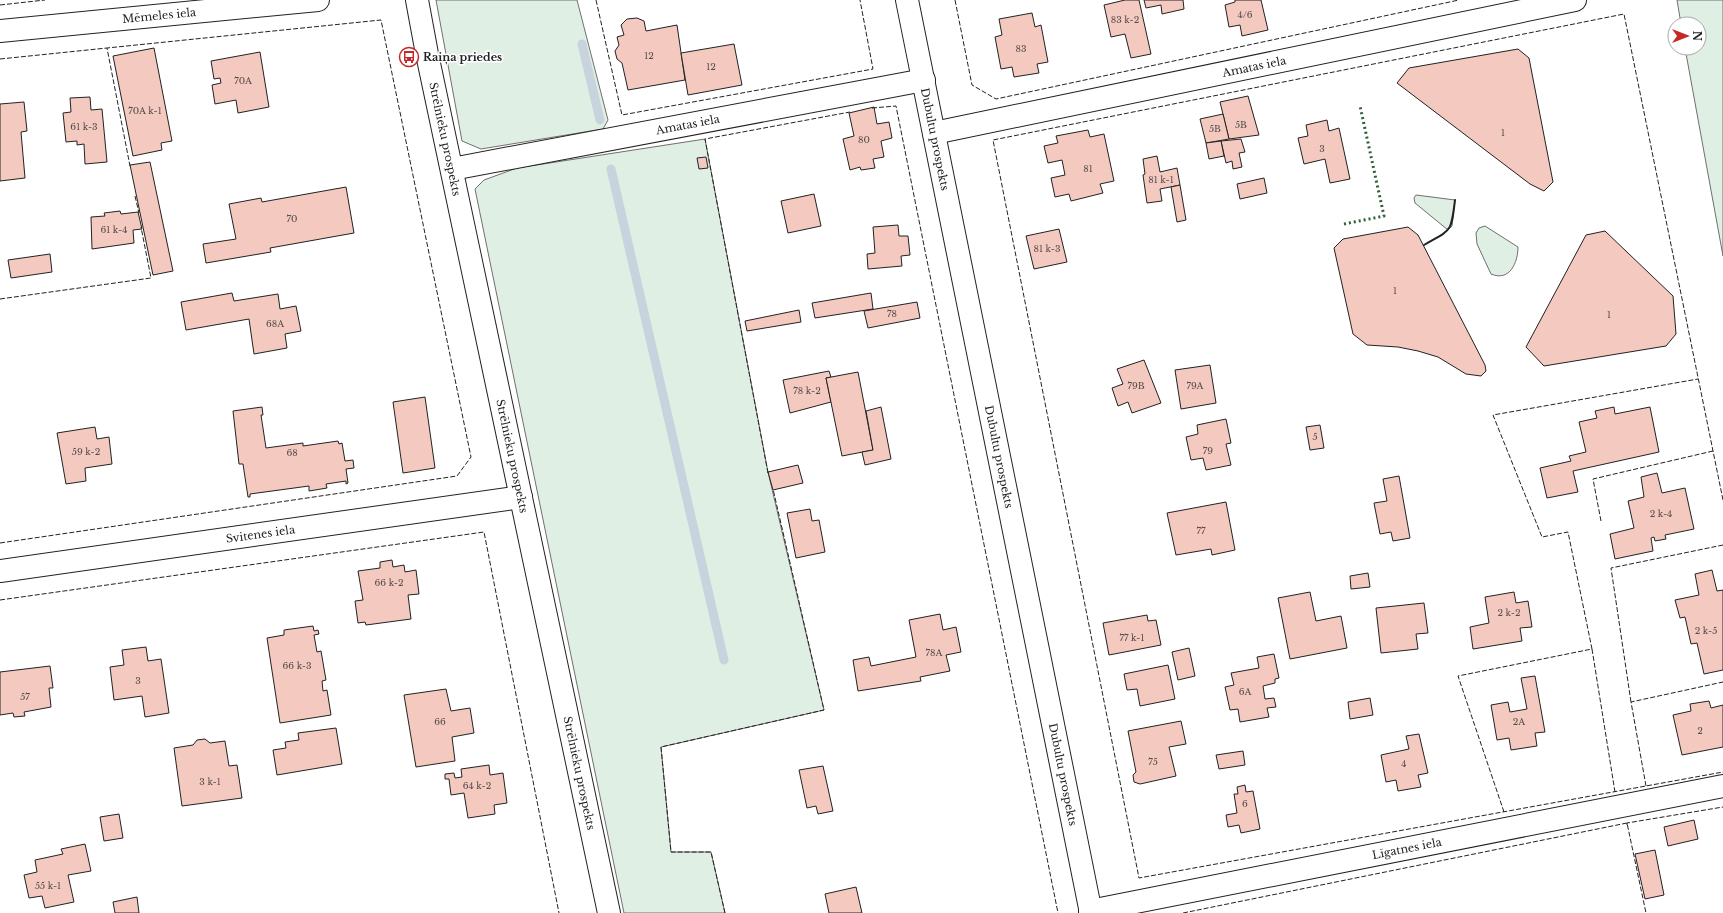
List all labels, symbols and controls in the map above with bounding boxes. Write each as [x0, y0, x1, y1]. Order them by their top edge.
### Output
street label: Mēmeles iela [122, 5, 198, 26]
house number: 4/6 [1237, 9, 1253, 20]
house number: 83 k-2 [1111, 14, 1139, 25]
north arrow [1667, 16, 1707, 56]
text: N [1690, 31, 1704, 42]
house number: 83 [1016, 43, 1027, 54]
bus stop icon: Raiņa priedes [398, 46, 420, 68]
place label: Raiņa priedes [423, 50, 502, 65]
house number: 12 [644, 50, 654, 61]
street label: Amatas iela [1220, 53, 1288, 80]
house number: 12 [706, 61, 716, 72]
house number: 70A [234, 75, 253, 86]
street label: Strēlnieku prospekts [426, 81, 464, 197]
street label: Dubultu prospekts [918, 87, 952, 192]
house number: 70A k-1 [128, 105, 162, 116]
street label: Amatas iela [654, 111, 722, 138]
house number: 5B [1235, 119, 1247, 130]
house number: 61 k-3 [70, 121, 98, 132]
house number: 5B [1209, 123, 1221, 134]
house number: 1 [1501, 127, 1505, 138]
house number: 80 [858, 134, 870, 145]
house number: 3 [1319, 143, 1325, 154]
house number: 81 [1083, 163, 1093, 174]
house number: 81 k-1 [1148, 174, 1174, 185]
house number: 70 [287, 213, 297, 224]
house number: 61 k-4 [100, 224, 128, 235]
house number: 81 k-3 [1034, 243, 1060, 254]
house number: 1 [1393, 285, 1397, 296]
house number: 78 [887, 308, 897, 319]
house number: 1 [1607, 309, 1611, 320]
house number: 68A [266, 318, 285, 329]
house number: 79B [1127, 380, 1145, 391]
house number: 79A [1186, 380, 1205, 391]
house number: 78 k-2 [793, 385, 821, 396]
street label: Strēlnieku prospekts [493, 398, 531, 514]
street label: Dubultu prospekts [982, 404, 1016, 509]
house number: 5 [1312, 431, 1318, 442]
house number: 79 [1203, 445, 1213, 456]
house number: 59 k-2 [72, 446, 100, 457]
house number: 68 [286, 447, 298, 458]
house number: 2 k-4 [1650, 508, 1672, 519]
street label: Svitenes iela [225, 522, 297, 546]
house number: 77 [1196, 525, 1206, 536]
house number: 66 k-2 [374, 577, 404, 588]
house number: 2 k-2 [1497, 607, 1521, 618]
house number: 2 k-5 [1695, 625, 1717, 636]
house number: 77 k-1 [1120, 632, 1144, 643]
house number: 78A [926, 647, 944, 658]
house number: 66 k-3 [282, 660, 312, 671]
house number: 3 [135, 675, 141, 686]
house number: 6A [1239, 686, 1252, 697]
house number: 57 [20, 691, 30, 702]
street label: Strēlnieku prospekts [561, 715, 598, 831]
house number: 66 [434, 716, 446, 727]
house number: 2A [1513, 716, 1526, 727]
street label: Dubultu prospekts [1046, 722, 1080, 827]
house number: 2 [1697, 725, 1703, 736]
house number: 75 [1148, 756, 1158, 767]
house number: 4 [1401, 758, 1407, 769]
house number: 3 k-1 [199, 776, 221, 787]
house number: 64 k-2 [463, 780, 491, 791]
house number: 6 [1242, 798, 1248, 809]
street label: Līgatnes iela [1371, 835, 1444, 862]
house number: 55 k-1 [35, 880, 61, 891]

